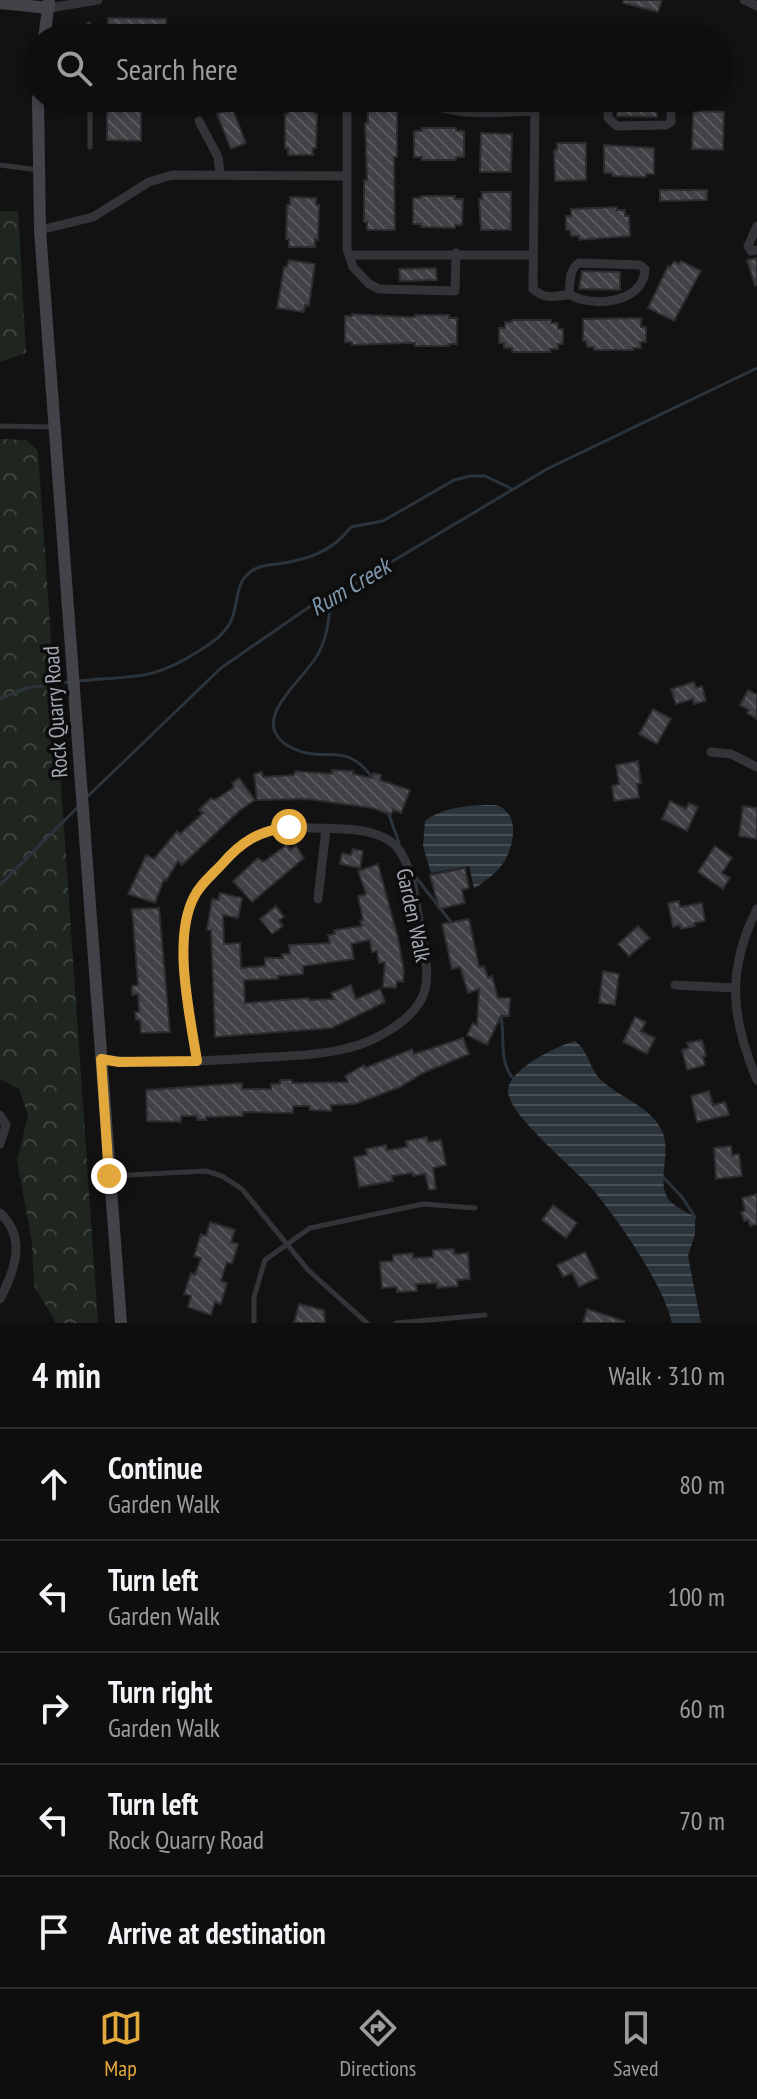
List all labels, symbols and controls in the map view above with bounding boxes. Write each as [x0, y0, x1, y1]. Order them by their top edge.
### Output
search box [24, 24, 733, 112]
icon: search [52, 46, 96, 90]
text: Search here [116, 49, 238, 88]
water label: Rum Creek [304, 549, 398, 623]
street label: Rock Quarry Road [36, 645, 74, 779]
route start [271, 809, 307, 845]
street label: Garden Walk [390, 866, 438, 965]
route end [91, 1158, 127, 1194]
text: 4 min [32, 1353, 101, 1397]
text: Walk · 310 m [608, 1359, 725, 1392]
text: Continue [108, 1448, 203, 1487]
icon: ahead [32, 1462, 76, 1506]
text: 80 m [679, 1468, 725, 1501]
text: Garden Walk [108, 1487, 220, 1520]
text: Turn left [108, 1560, 198, 1599]
icon: left [32, 1574, 76, 1618]
text: 100 m [667, 1580, 725, 1613]
text: Garden Walk [108, 1599, 220, 1632]
text: Turn right [108, 1672, 212, 1711]
icon: right [32, 1686, 76, 1730]
text: 60 m [679, 1692, 725, 1725]
text: Garden Walk [108, 1711, 220, 1744]
text: Turn left [108, 1784, 198, 1823]
icon: left [32, 1798, 76, 1842]
text: 70 m [679, 1804, 725, 1837]
text: Rock Quarry Road [108, 1823, 264, 1856]
icon: arrive [32, 1910, 76, 1954]
text: Arrive at destination [108, 1913, 326, 1952]
tab: Map [99, 2006, 143, 2082]
tab: Directions [340, 2006, 416, 2082]
tab: Saved [613, 2006, 658, 2082]

